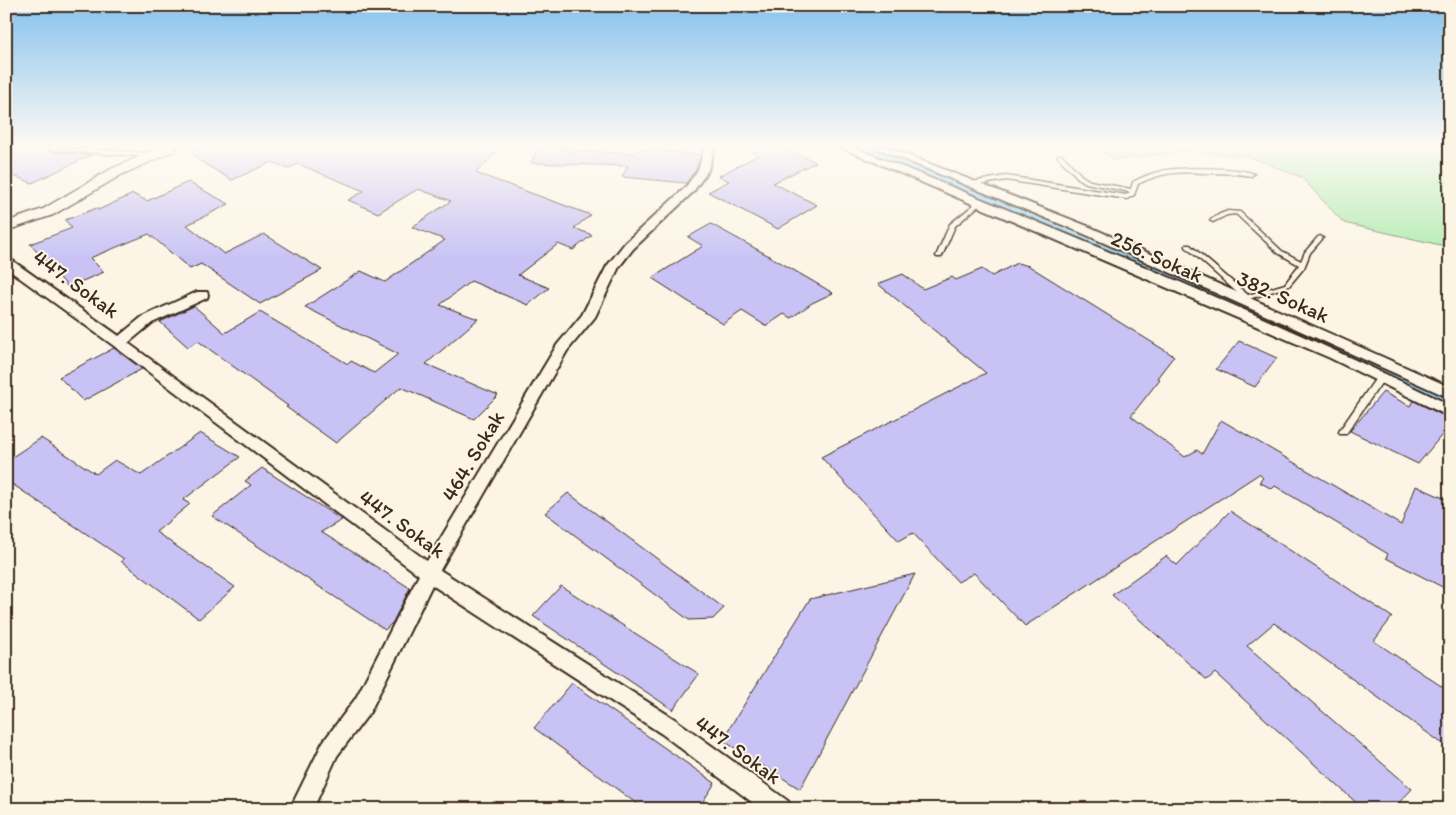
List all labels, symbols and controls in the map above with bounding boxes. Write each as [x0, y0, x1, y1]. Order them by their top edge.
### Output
street label: 256. Sokak [1108, 225, 1207, 288]
street label: 447. Sokak [28, 244, 124, 323]
street label: 382. Sokak [1233, 265, 1333, 328]
street label: 464. Sokak [436, 406, 509, 505]
street label: 447. Sokak [354, 484, 450, 563]
street label: 447. Sokak [690, 710, 786, 789]

